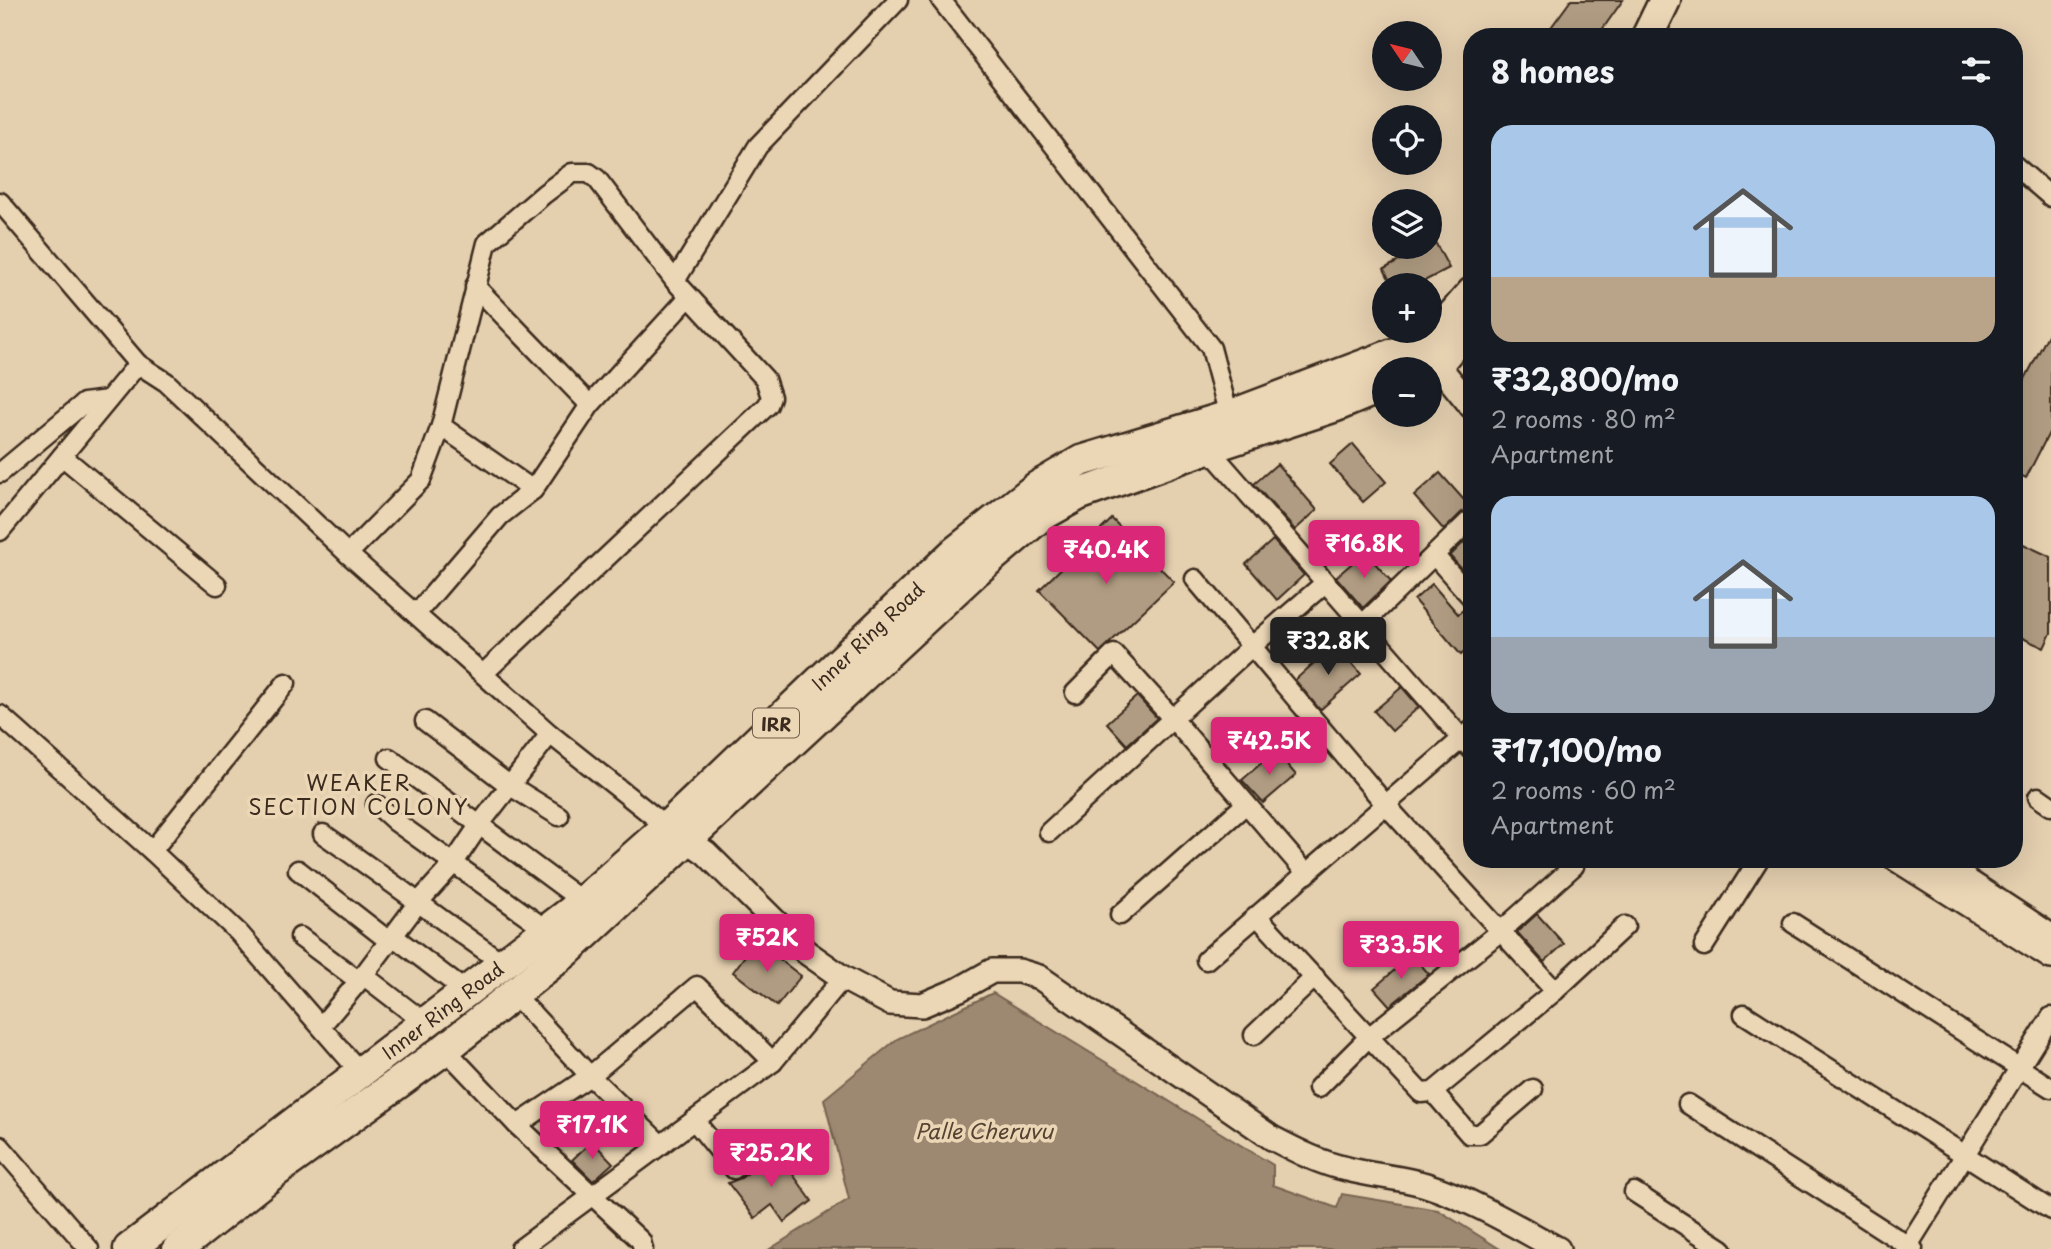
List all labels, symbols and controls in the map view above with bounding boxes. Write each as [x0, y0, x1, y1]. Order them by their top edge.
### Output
north arrow [1372, 21, 1442, 91]
map controls [1372, 21, 1442, 427]
text: 8 homes [1491, 48, 1614, 93]
icon: filters [1957, 51, 1995, 89]
button: locate [1372, 105, 1442, 175]
icon: home [1680, 170, 1806, 296]
button: layers [1372, 189, 1442, 259]
button: + [1372, 273, 1442, 343]
text: ₹32,800/mo [1491, 356, 1679, 401]
button: − [1372, 357, 1442, 427]
text: 2 rooms · 80 m² [1491, 401, 1676, 436]
text: Apartment [1491, 436, 1614, 471]
pin: ₹16.8K [1307, 520, 1421, 580]
text: ₹16.8K [1324, 525, 1404, 560]
pin: ₹40.4K [1049, 526, 1163, 586]
text: ₹40.4K [1063, 531, 1149, 566]
icon: home [1680, 541, 1806, 667]
street label: Inner Ring Road [805, 575, 930, 696]
pin: ₹32.8K [1271, 618, 1385, 677]
text: ₹32.8K [1286, 622, 1370, 657]
road number: IRR [753, 708, 799, 738]
pin: ₹42.5K [1212, 718, 1326, 777]
text: ₹42.5K [1227, 722, 1311, 757]
text: ₹17,100/mo [1491, 727, 1662, 772]
district label: WEAKER SECTION COLONY [248, 766, 470, 822]
text: 2 rooms · 60 m² [1491, 772, 1676, 807]
text: Apartment [1491, 807, 1614, 842]
pin: ₹52K [726, 914, 808, 974]
text: ₹52K [735, 919, 799, 954]
pin: ₹33.5K [1344, 922, 1458, 981]
text: ₹33.5K [1359, 926, 1443, 961]
street label: Inner Ring Road [376, 954, 509, 1066]
pin: ₹17.1K [535, 1102, 649, 1161]
text: ₹17.1K [556, 1106, 628, 1141]
water label: Palle Cheruvu [915, 1114, 1054, 1146]
pin: ₹25.2K [714, 1130, 828, 1189]
text: ₹25.2K [729, 1134, 813, 1169]

